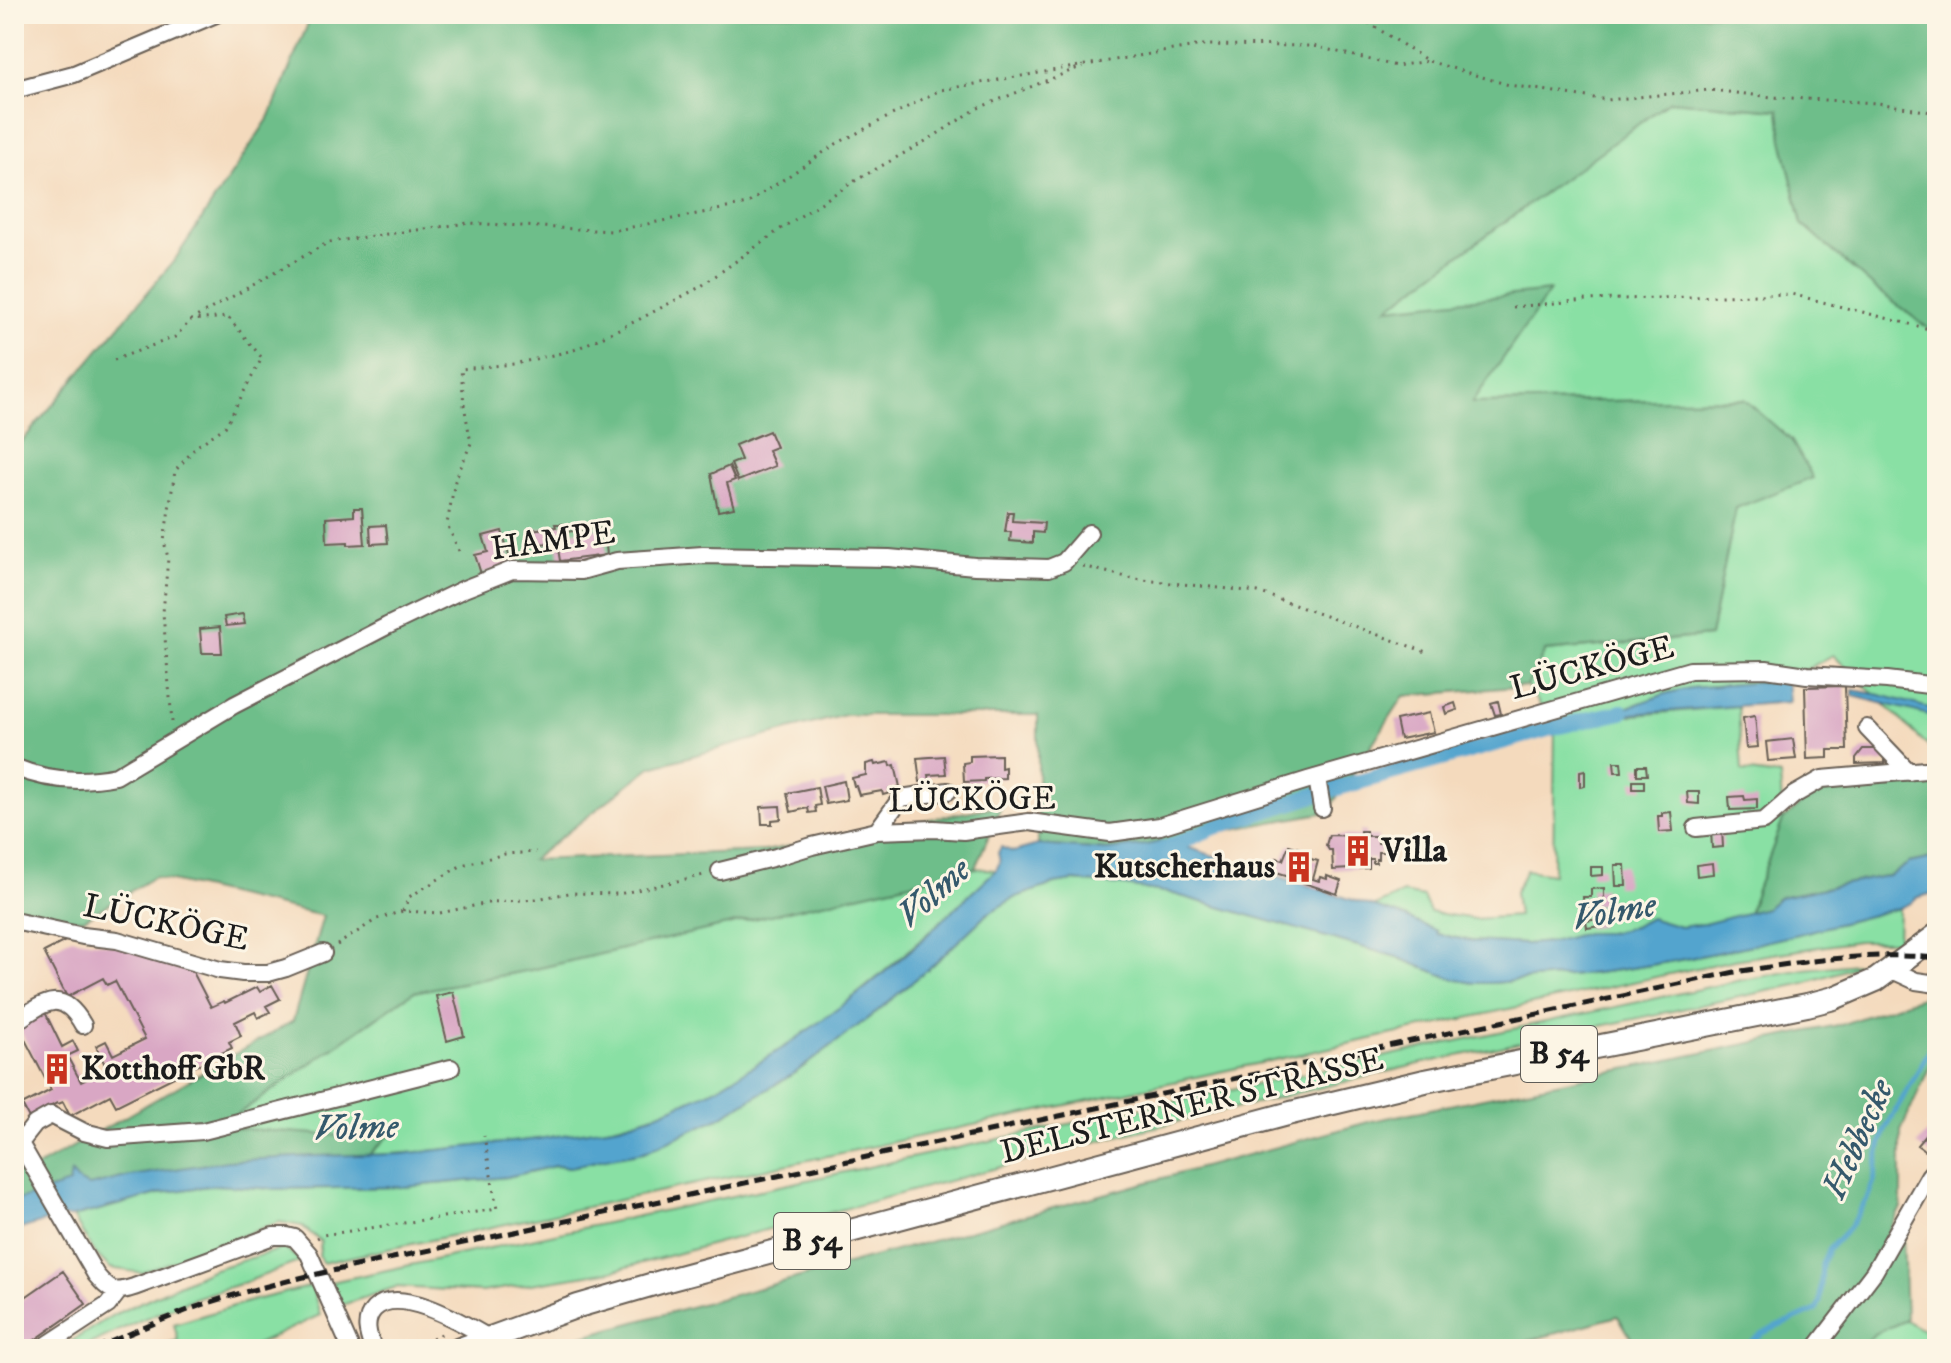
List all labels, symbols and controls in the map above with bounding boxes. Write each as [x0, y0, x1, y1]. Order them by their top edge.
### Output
street label: HAMPE [488, 511, 618, 571]
street label: LÜCKÖGE [1506, 626, 1678, 710]
street label: LÜCKÖGE [888, 778, 1056, 822]
place label: Villa [1380, 830, 1447, 872]
building icon: Villa [1341, 834, 1375, 868]
place label: Kutscherhaus [1094, 846, 1275, 888]
water label: Volme [888, 847, 981, 938]
building icon: Kutscherhaus [1282, 850, 1316, 884]
water label: Volme [1568, 882, 1660, 942]
street label: LÜCKÖGE [80, 885, 252, 961]
road number: B 54 [1521, 1026, 1597, 1082]
street label: DELSTERNER STRASSE [996, 1038, 1388, 1174]
place label: Kotthoff GbR [81, 1048, 266, 1090]
building icon: Kotthoff GbR [40, 1052, 74, 1086]
water label: Hebbecke [1811, 1072, 1904, 1207]
water label: Volme [313, 1104, 400, 1152]
road number: B 54 [774, 1213, 850, 1269]

